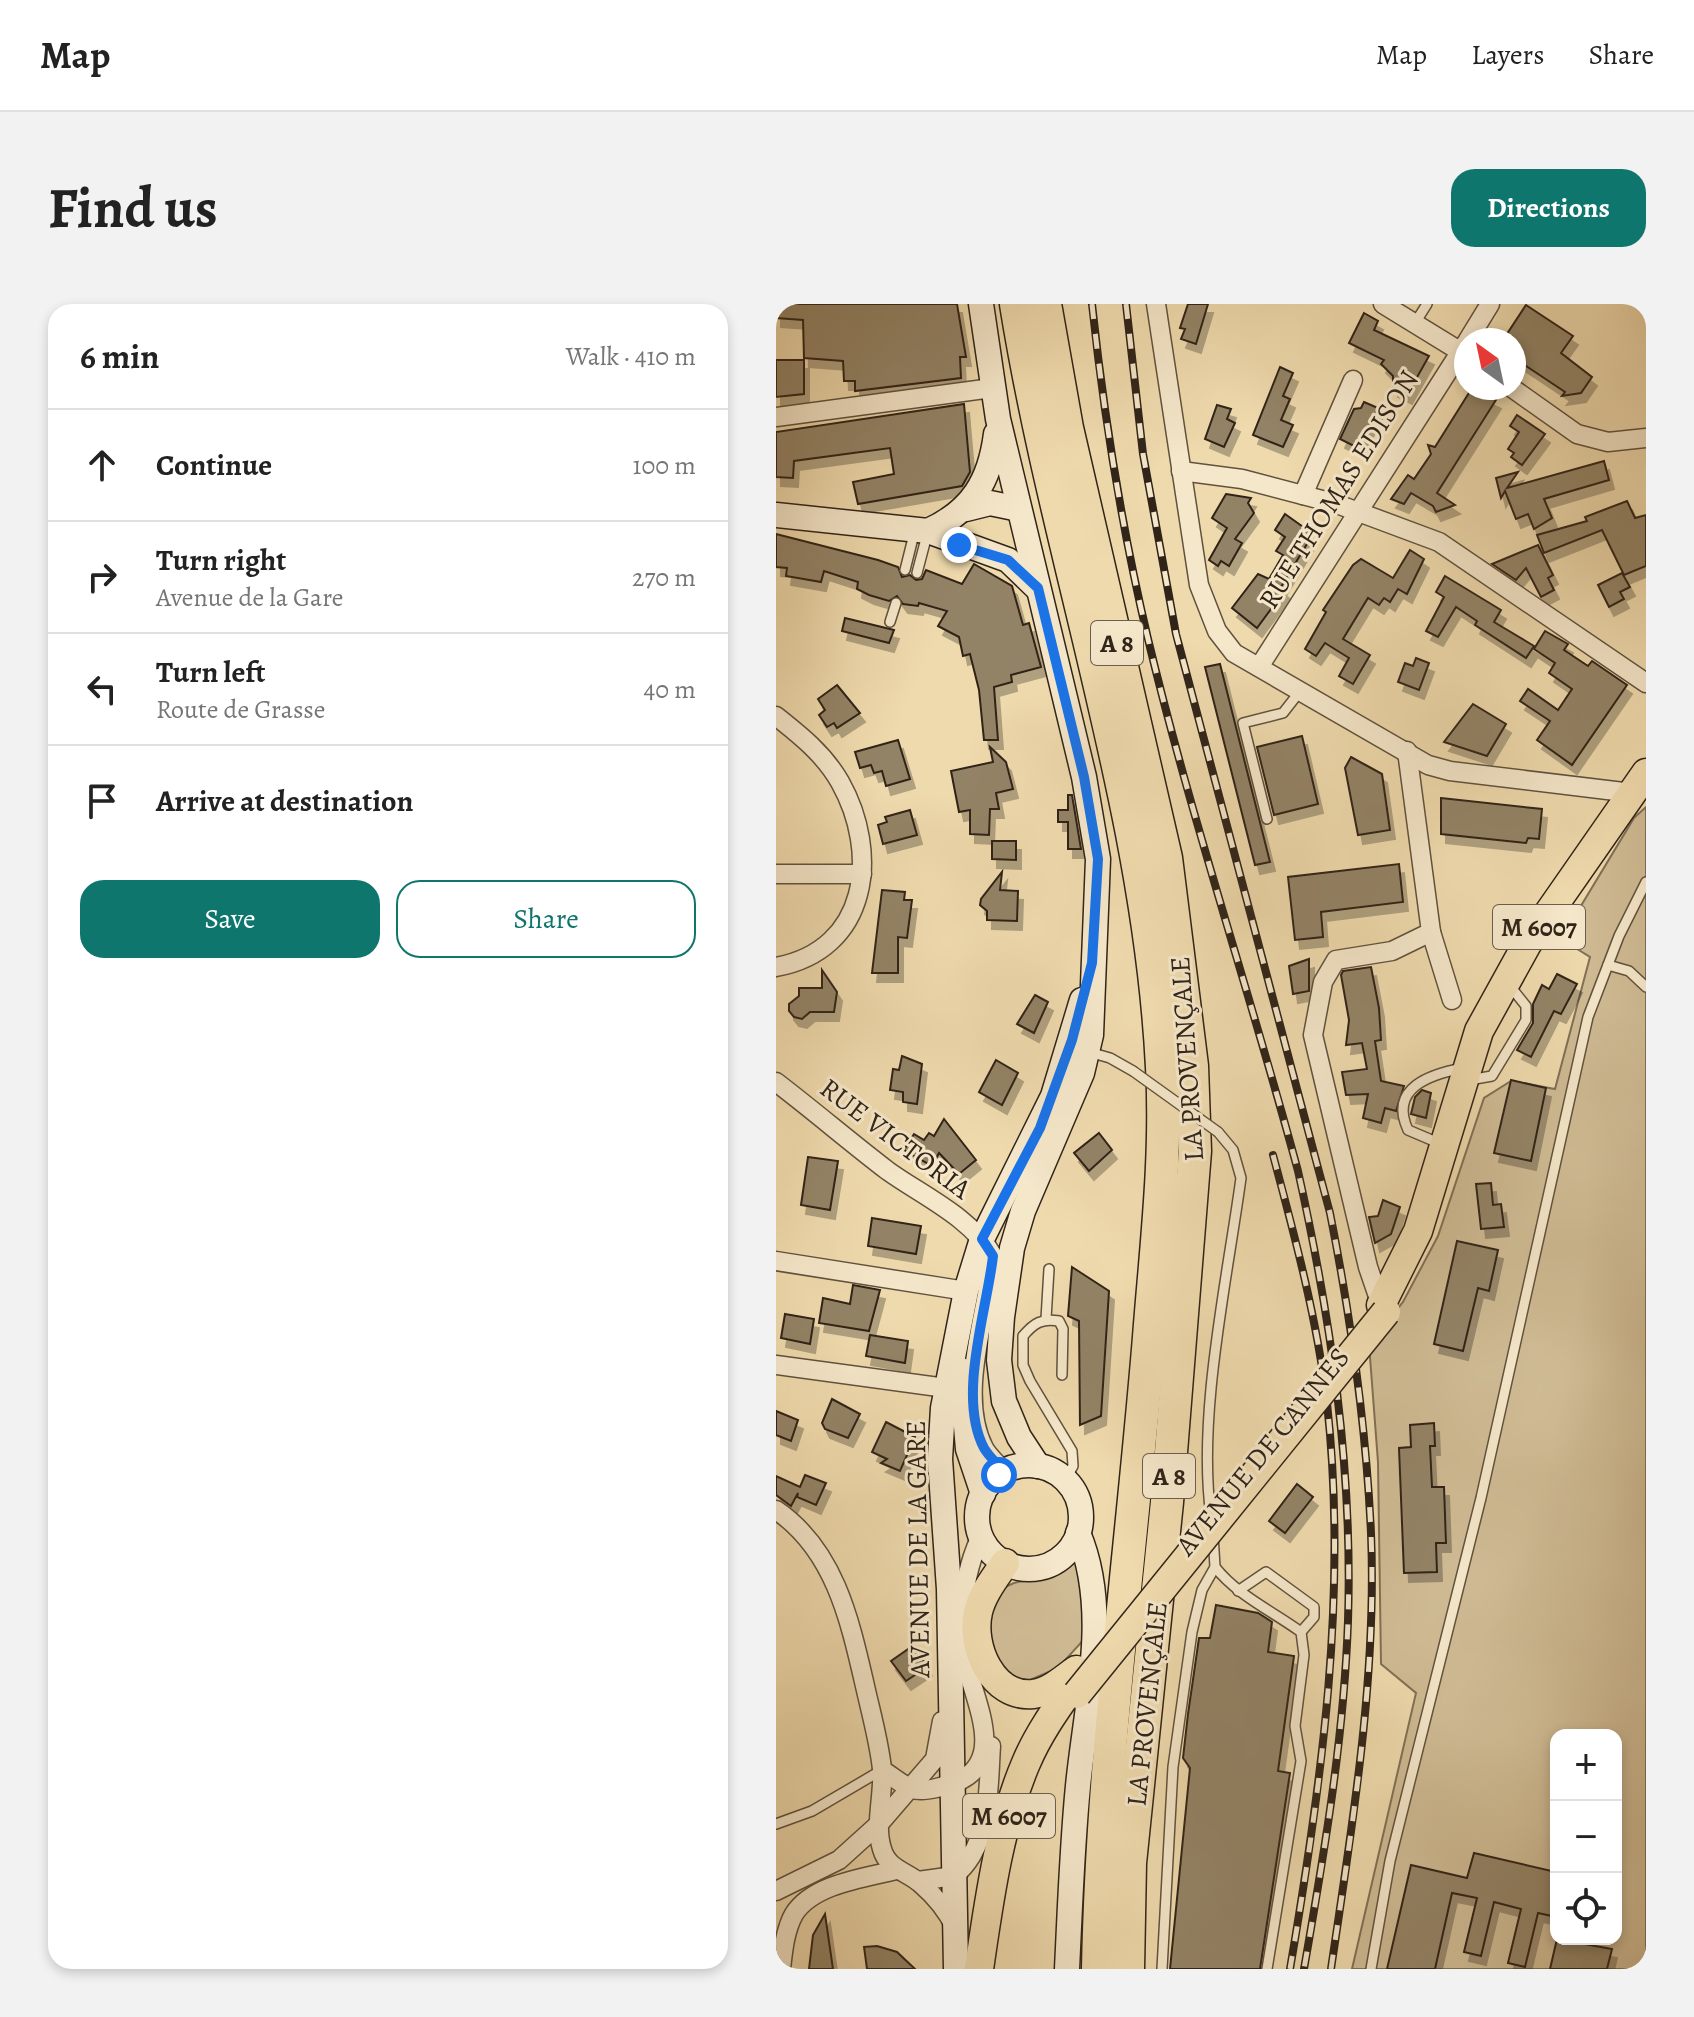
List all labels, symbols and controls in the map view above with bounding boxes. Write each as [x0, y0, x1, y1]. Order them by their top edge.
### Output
text: Map [40, 29, 110, 81]
text: Map [1376, 36, 1427, 74]
text: Layers [1471, 36, 1544, 74]
text: Share [1588, 36, 1654, 74]
button: Directions [1451, 169, 1646, 247]
text: Find us [48, 170, 218, 246]
north arrow [1454, 328, 1526, 400]
text: 6 min [80, 333, 159, 380]
text: Walk · 410 m [566, 339, 696, 374]
street label: RUE THOMAS EDISON [1250, 363, 1428, 616]
icon: ahead [80, 443, 124, 487]
text: Continue [156, 445, 272, 485]
text: 100 m [633, 448, 696, 483]
route end [941, 527, 977, 563]
text: Turn right [156, 540, 286, 580]
icon: right [80, 555, 124, 599]
text: 270 m [632, 560, 696, 595]
text: Avenue de la Gare [156, 580, 344, 615]
road number: A 8 [1091, 621, 1143, 665]
text: Turn left [156, 652, 265, 692]
icon: left [80, 667, 124, 711]
text: 40 m [644, 672, 696, 707]
text: Route de Grasse [156, 692, 325, 727]
icon: arrive [80, 779, 124, 823]
text: Arrive at destination [156, 781, 413, 821]
button: Save [80, 880, 380, 958]
button: Share [396, 880, 696, 958]
road number: M 6007 [1493, 905, 1585, 949]
street label: LA PROVENÇALE [1161, 955, 1213, 1163]
street label: RUE VICTORIA [812, 1069, 979, 1209]
street label: AVENUE DE CANNES [1166, 1340, 1359, 1564]
street label: AVENUE DE LA GARE [897, 1420, 939, 1679]
road number: A 8 [1143, 1454, 1195, 1498]
route start [981, 1457, 1017, 1493]
street label: LA PROVENÇALE [1117, 1600, 1177, 1808]
map controls [1550, 1729, 1622, 1945]
button: + [1550, 1729, 1622, 1801]
road number: M 6007 [963, 1794, 1055, 1838]
button: − [1550, 1801, 1622, 1873]
button: locate [1550, 1873, 1622, 1945]

